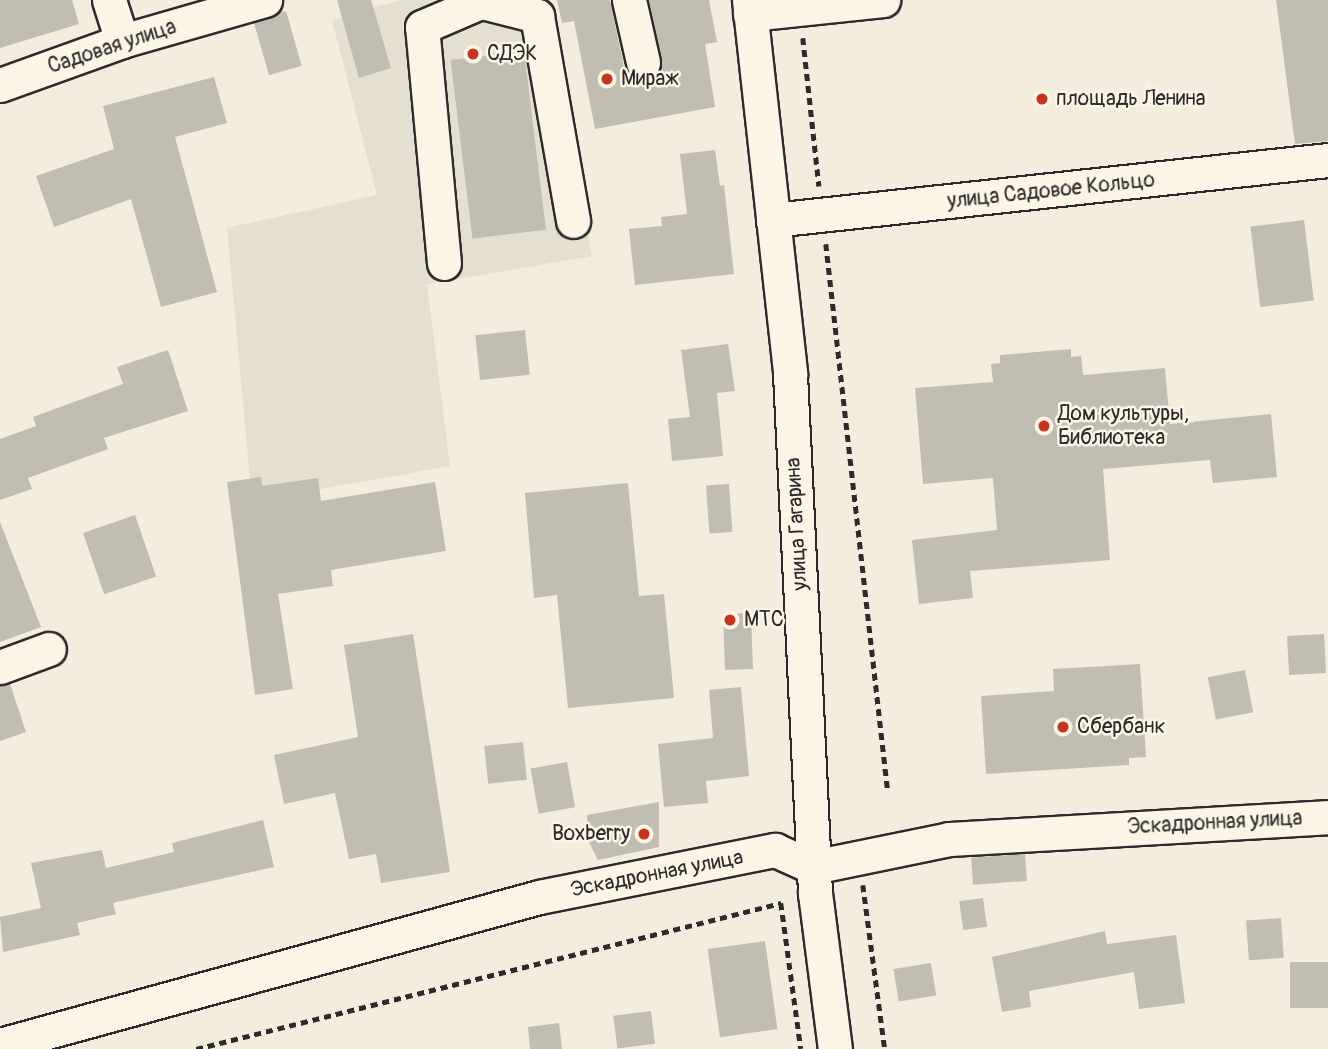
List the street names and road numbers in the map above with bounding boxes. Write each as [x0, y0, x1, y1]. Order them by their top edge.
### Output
street label: Садовая улица [45, 14, 179, 80]
street label: улица Садовое Кольцо [946, 168, 1156, 214]
street label: улица Гагарина [781, 457, 813, 591]
street label: Эскадронная улица [1127, 806, 1303, 840]
street label: Эскадронная улица [569, 845, 745, 903]

